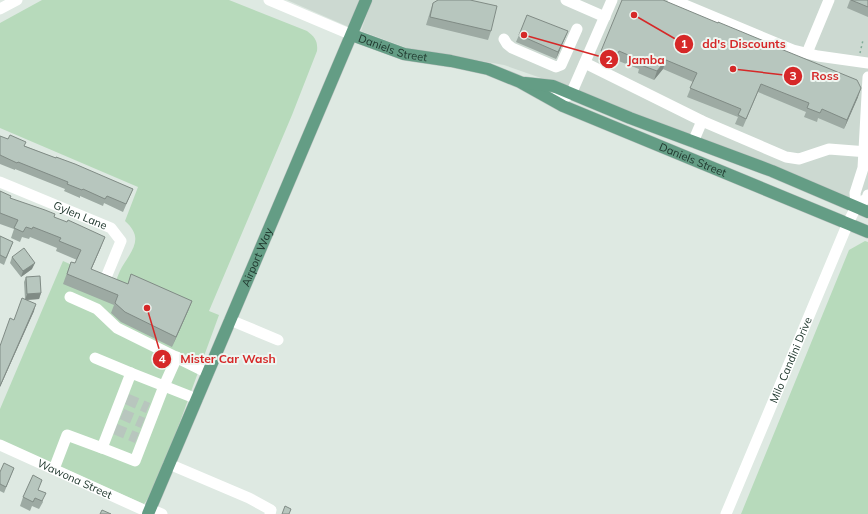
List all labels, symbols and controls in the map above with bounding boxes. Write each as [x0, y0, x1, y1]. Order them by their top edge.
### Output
street label: Daniels Street [356, 31, 428, 64]
callout: dd's Discounts [674, 32, 793, 56]
text: 1 [680, 36, 688, 51]
text: dd's Discounts [702, 36, 786, 51]
callout: Jamba [599, 47, 672, 71]
text: 2 [605, 52, 613, 67]
text: Jamba [627, 52, 665, 67]
callout: Ross [783, 64, 846, 88]
text: 3 [789, 68, 797, 83]
text: Ross [811, 68, 839, 83]
street label: Daniels Street [657, 140, 729, 180]
street label: Gylen Lane [51, 198, 109, 233]
street label: Airport Way [238, 225, 276, 289]
street label: Milo Candini Drive [766, 315, 815, 405]
callout: Mister Car Wash [152, 347, 284, 371]
text: 4 [158, 351, 166, 366]
text: Mister Car Wash [180, 351, 276, 366]
street label: Wawona Street [35, 456, 114, 502]

